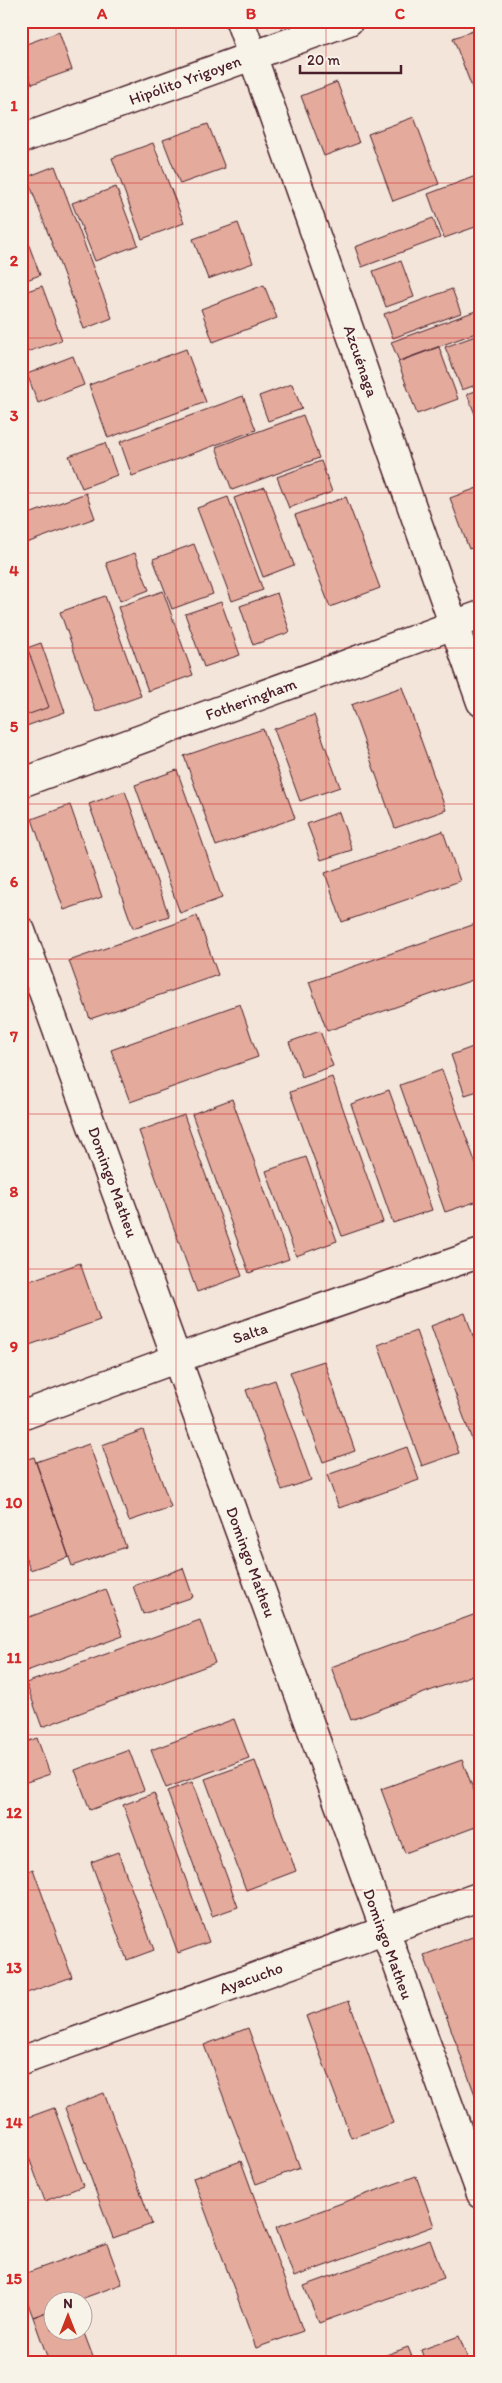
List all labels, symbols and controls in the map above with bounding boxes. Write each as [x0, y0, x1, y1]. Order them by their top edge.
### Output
text: A [96, 4, 108, 23]
text: B [246, 4, 257, 23]
text: C [395, 4, 406, 23]
scale bar [300, 42, 401, 74]
street label: Hipólito Yrigoyen [126, 51, 244, 109]
text: 20 m [307, 51, 341, 69]
text: 1 [10, 96, 18, 115]
text: 2 [10, 251, 19, 270]
street label: Azcuénaga [340, 323, 382, 400]
text: 3 [10, 406, 19, 425]
text: 4 [9, 561, 19, 580]
street label: Fotheringham [203, 674, 300, 724]
text: 5 [10, 717, 19, 736]
text: 6 [10, 872, 19, 891]
text: 7 [9, 1027, 18, 1046]
street label: Domingo Matheu [84, 1124, 142, 1240]
text: 8 [10, 1182, 19, 1201]
street label: Salta [230, 1318, 270, 1348]
text: 9 [10, 1337, 18, 1356]
text: 10 [5, 1493, 23, 1512]
street label: Domingo Matheu [222, 1504, 280, 1620]
text: 11 [7, 1648, 22, 1667]
text: 12 [6, 1803, 23, 1822]
street label: Domingo Matheu [359, 1886, 417, 2002]
text: 13 [6, 1958, 22, 1977]
street label: Ayacucho [217, 1958, 285, 1998]
text: 14 [5, 2113, 23, 2132]
text: 15 [6, 2269, 23, 2288]
north arrow [42, 2290, 92, 2340]
text: N [63, 2295, 73, 2312]

